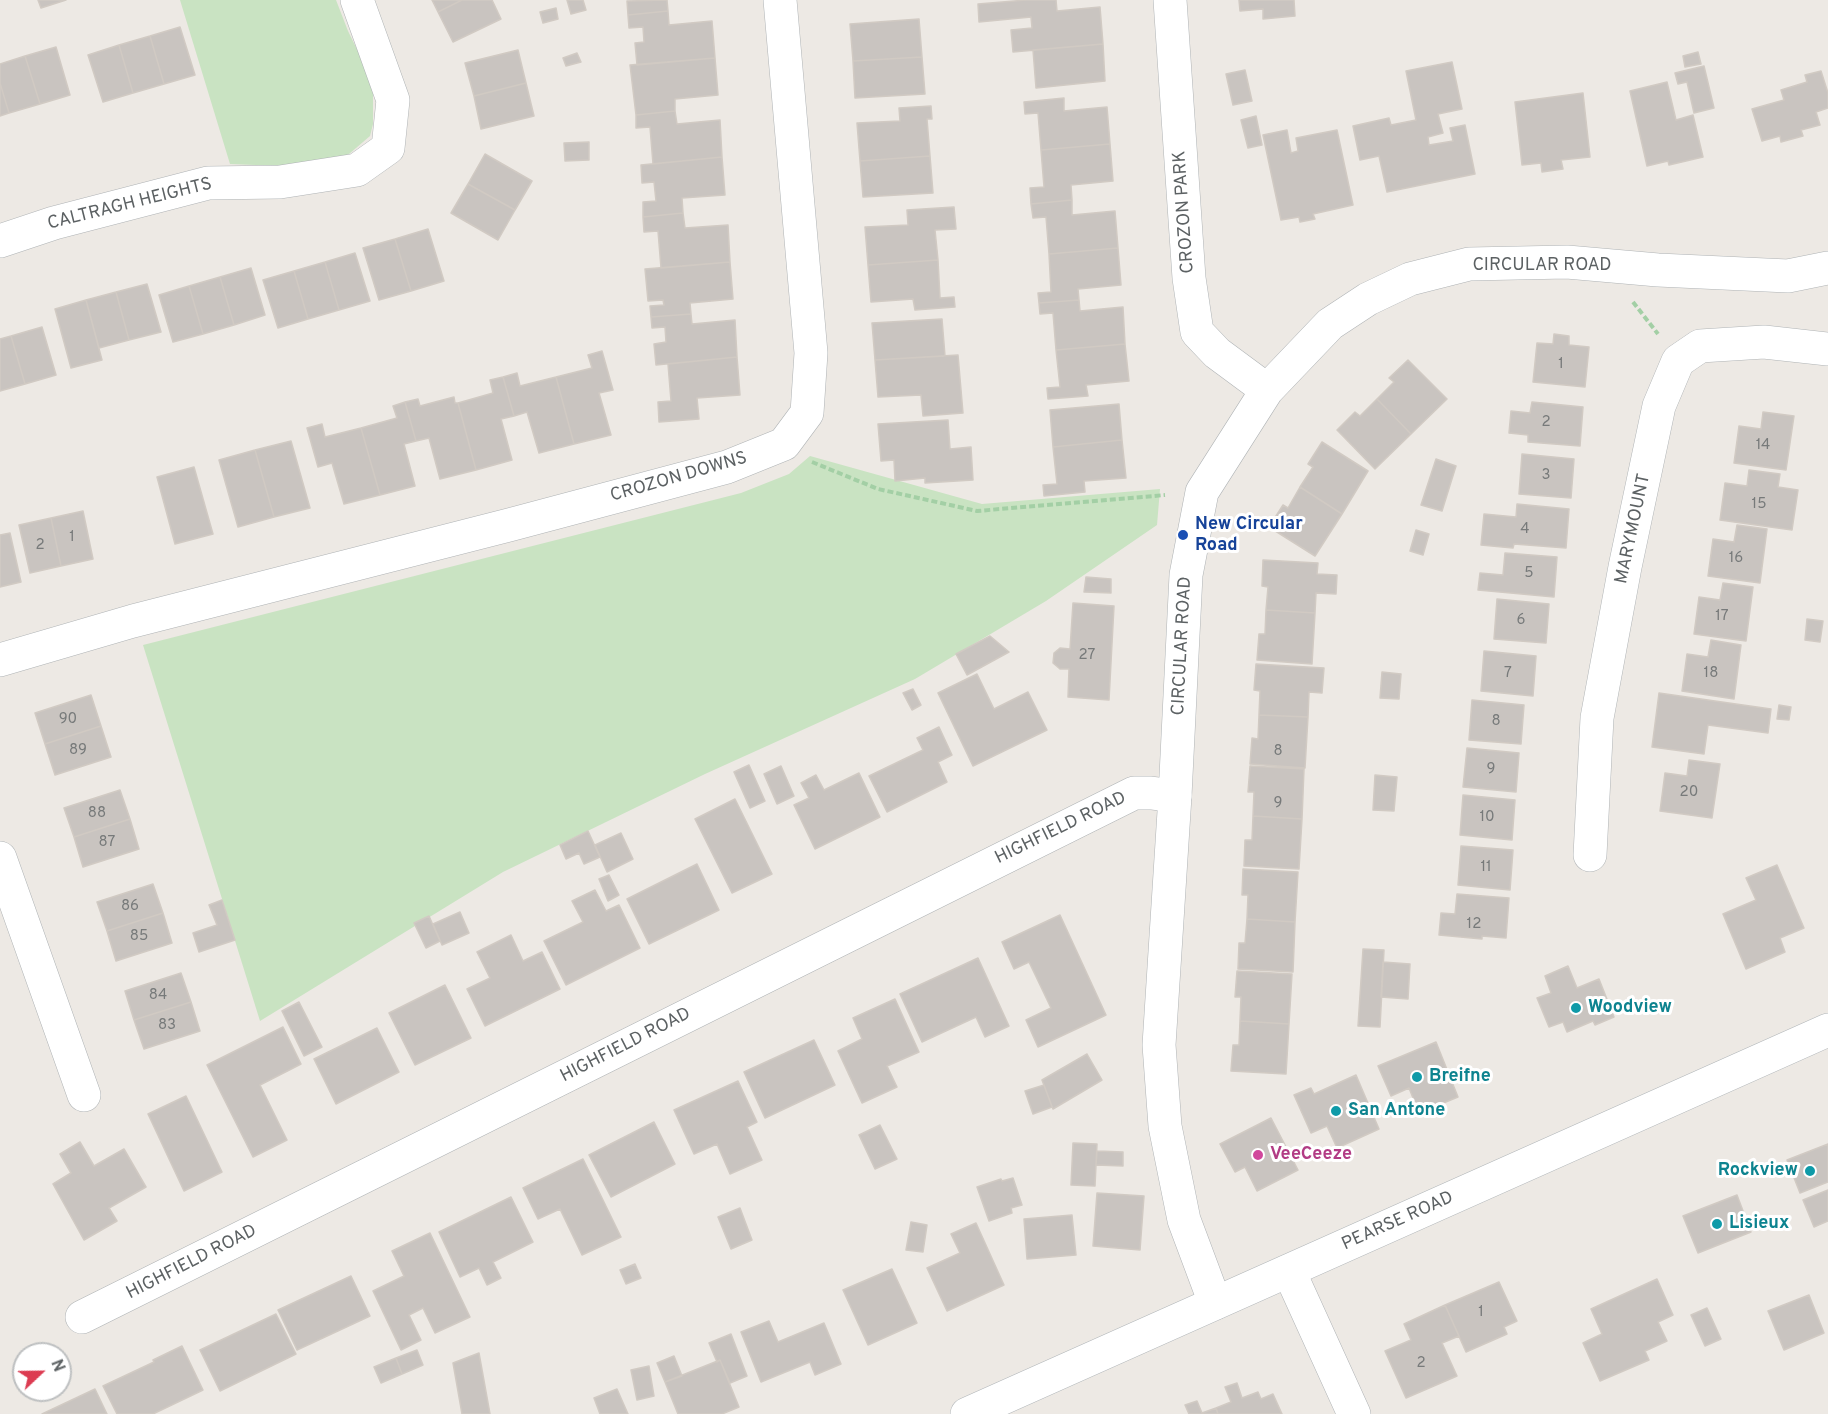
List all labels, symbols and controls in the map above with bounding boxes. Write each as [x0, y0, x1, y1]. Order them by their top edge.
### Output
street label: CROZON PARK [1170, 150, 1200, 274]
street label: CALTRAGH HEIGHTS [46, 174, 214, 236]
street label: CIRCULAR ROAD [1472, 255, 1612, 277]
house number: 1 [1558, 356, 1564, 374]
house number: 2 [1541, 414, 1551, 432]
house number: 14 [1756, 437, 1770, 455]
street label: CROZON DOWNS [608, 448, 750, 508]
house number: 3 [1541, 467, 1551, 485]
street label: MARYMOUNT [1612, 472, 1656, 586]
house number: 15 [1752, 496, 1766, 514]
place label: New Circular Road [1195, 514, 1303, 556]
house number: 4 [1520, 521, 1530, 539]
marker: New Circular Road [1176, 528, 1190, 542]
house number: 1 [69, 529, 75, 547]
house number: 2 [35, 537, 45, 555]
house number: 16 [1729, 550, 1743, 568]
house number: 5 [1524, 565, 1534, 583]
street label: CIRCULAR ROAD [1169, 576, 1197, 716]
house number: 17 [1715, 608, 1729, 626]
house number: 6 [1517, 612, 1525, 630]
house number: 27 [1079, 647, 1095, 665]
house number: 7 [1504, 665, 1512, 683]
house number: 18 [1704, 665, 1718, 683]
house number: 90 [59, 711, 77, 729]
house number: 8 [1491, 713, 1501, 731]
house number: 89 [69, 742, 87, 760]
house number: 8 [1273, 743, 1283, 761]
house number: 9 [1487, 761, 1495, 779]
house number: 20 [1680, 784, 1698, 802]
street label: HIGHFIELD ROAD [992, 788, 1130, 870]
house number: 9 [1274, 795, 1282, 813]
house number: 88 [88, 805, 106, 823]
house number: 10 [1479, 809, 1495, 827]
house number: 87 [99, 834, 115, 852]
house number: 11 [1480, 859, 1492, 877]
house number: 86 [121, 898, 139, 916]
house number: 12 [1467, 916, 1481, 934]
house number: 85 [130, 928, 148, 946]
house number: 84 [149, 987, 167, 1005]
place label: Woodview [1588, 997, 1672, 1019]
marker: Woodview [1569, 1001, 1583, 1015]
street label: HIGHFIELD ROAD [557, 1004, 695, 1088]
house number: 83 [158, 1017, 176, 1035]
place label: Breifne [1429, 1066, 1491, 1088]
marker: Breifne [1410, 1070, 1424, 1084]
place label: San Antone [1348, 1100, 1445, 1122]
marker: San Antone [1329, 1104, 1343, 1118]
place label: VeeCeeze [1270, 1144, 1352, 1166]
marker: VeeCeeze [1251, 1148, 1265, 1162]
place label: Rockview [1718, 1160, 1798, 1182]
marker: Rockview [1803, 1164, 1817, 1178]
street label: PEARSE ROAD [1339, 1188, 1457, 1256]
place label: Lisieux [1729, 1213, 1789, 1235]
marker: Lisieux [1710, 1217, 1724, 1231]
street label: HIGHFIELD ROAD [123, 1221, 261, 1305]
house number: 1 [1478, 1304, 1484, 1322]
north arrow [12, 1342, 72, 1402]
house number: 2 [1416, 1355, 1426, 1373]
text: N [45, 1357, 68, 1375]

